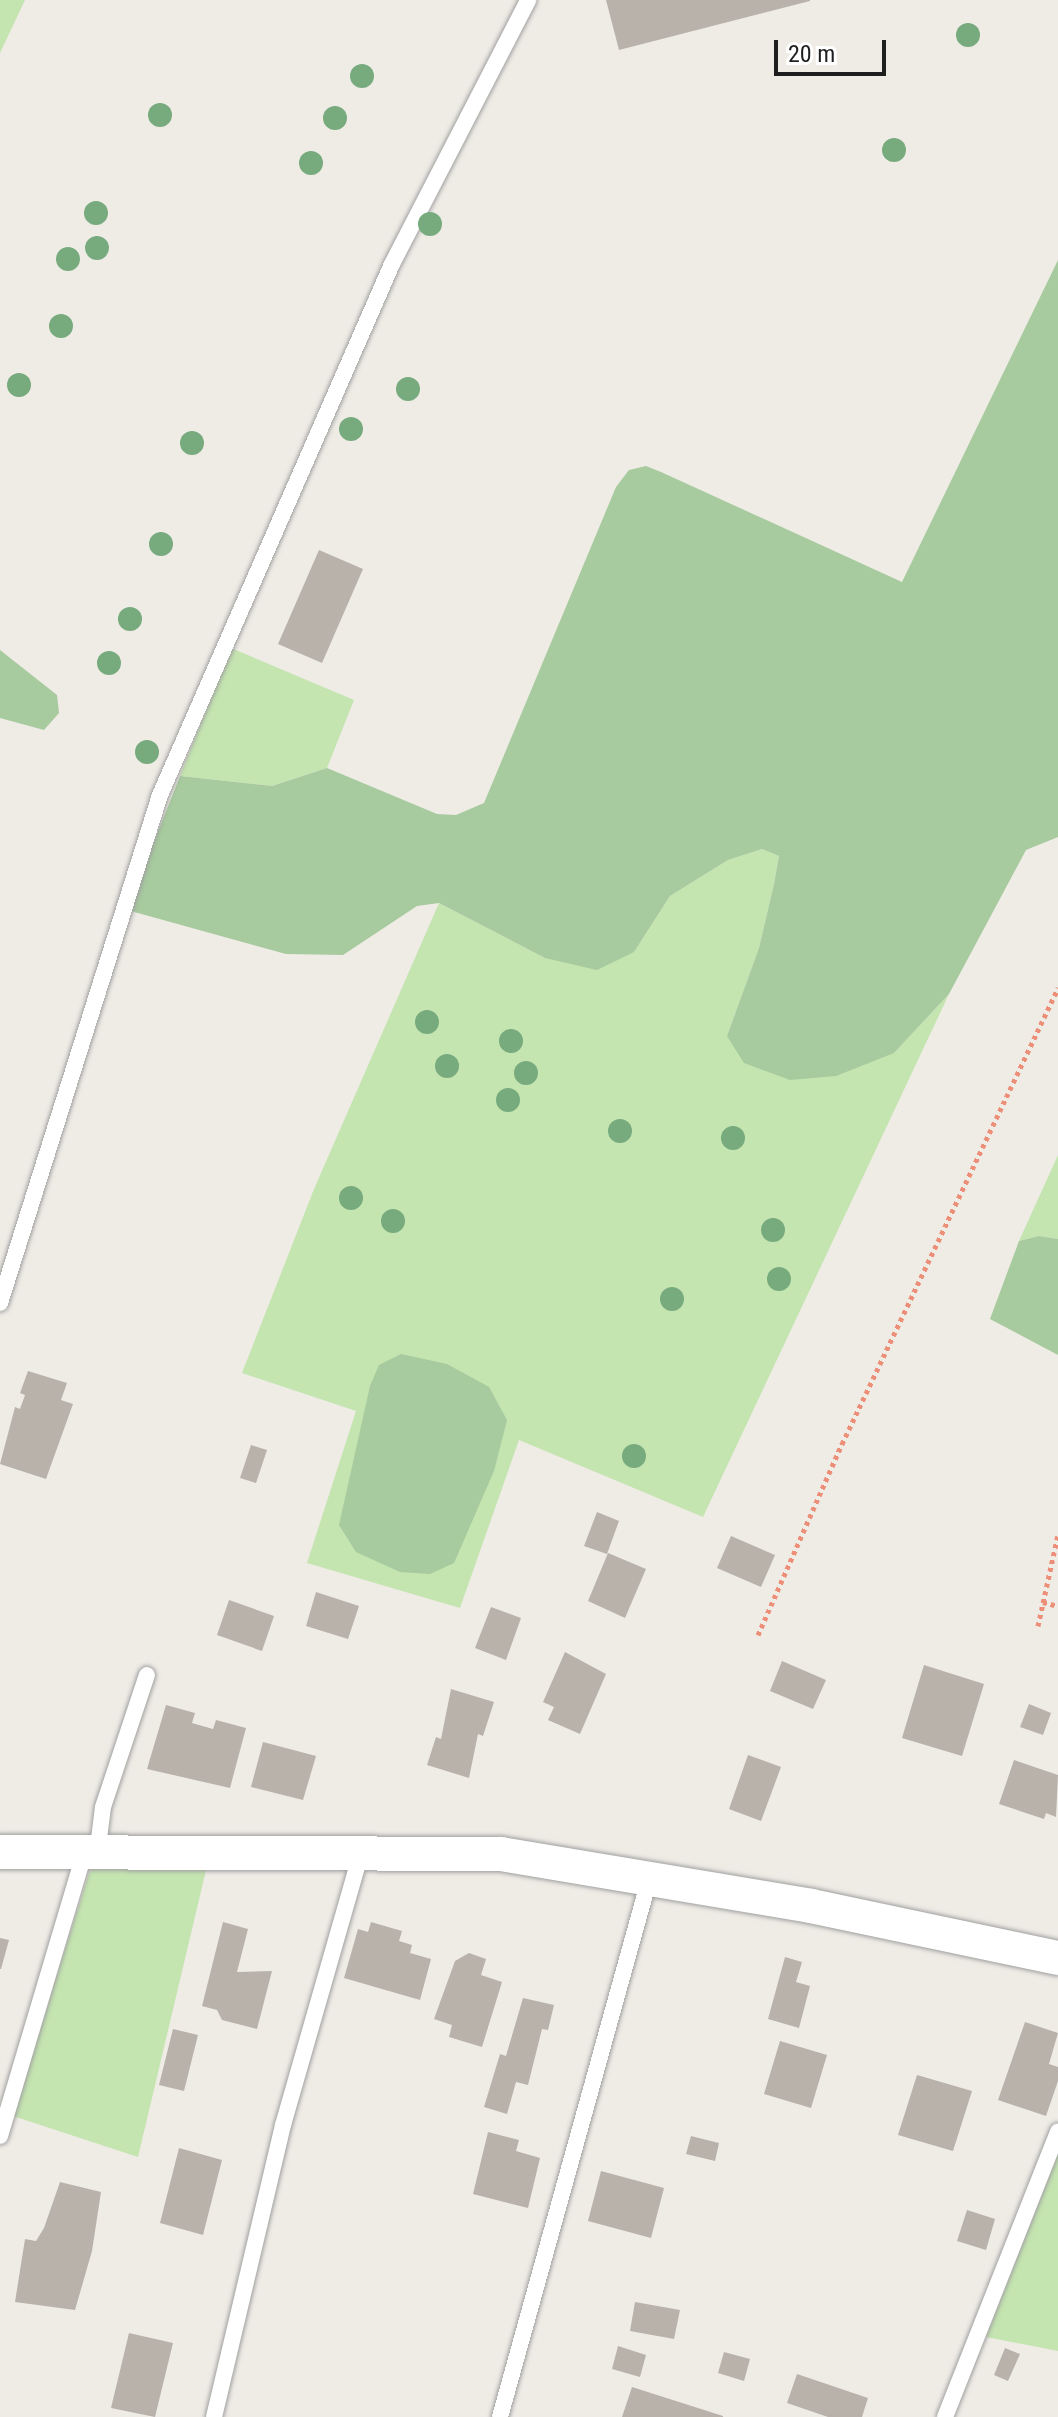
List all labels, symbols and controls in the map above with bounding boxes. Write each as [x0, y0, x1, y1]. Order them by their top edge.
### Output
scale bar [778, 24, 890, 74]
text: 20 m [788, 40, 835, 68]

